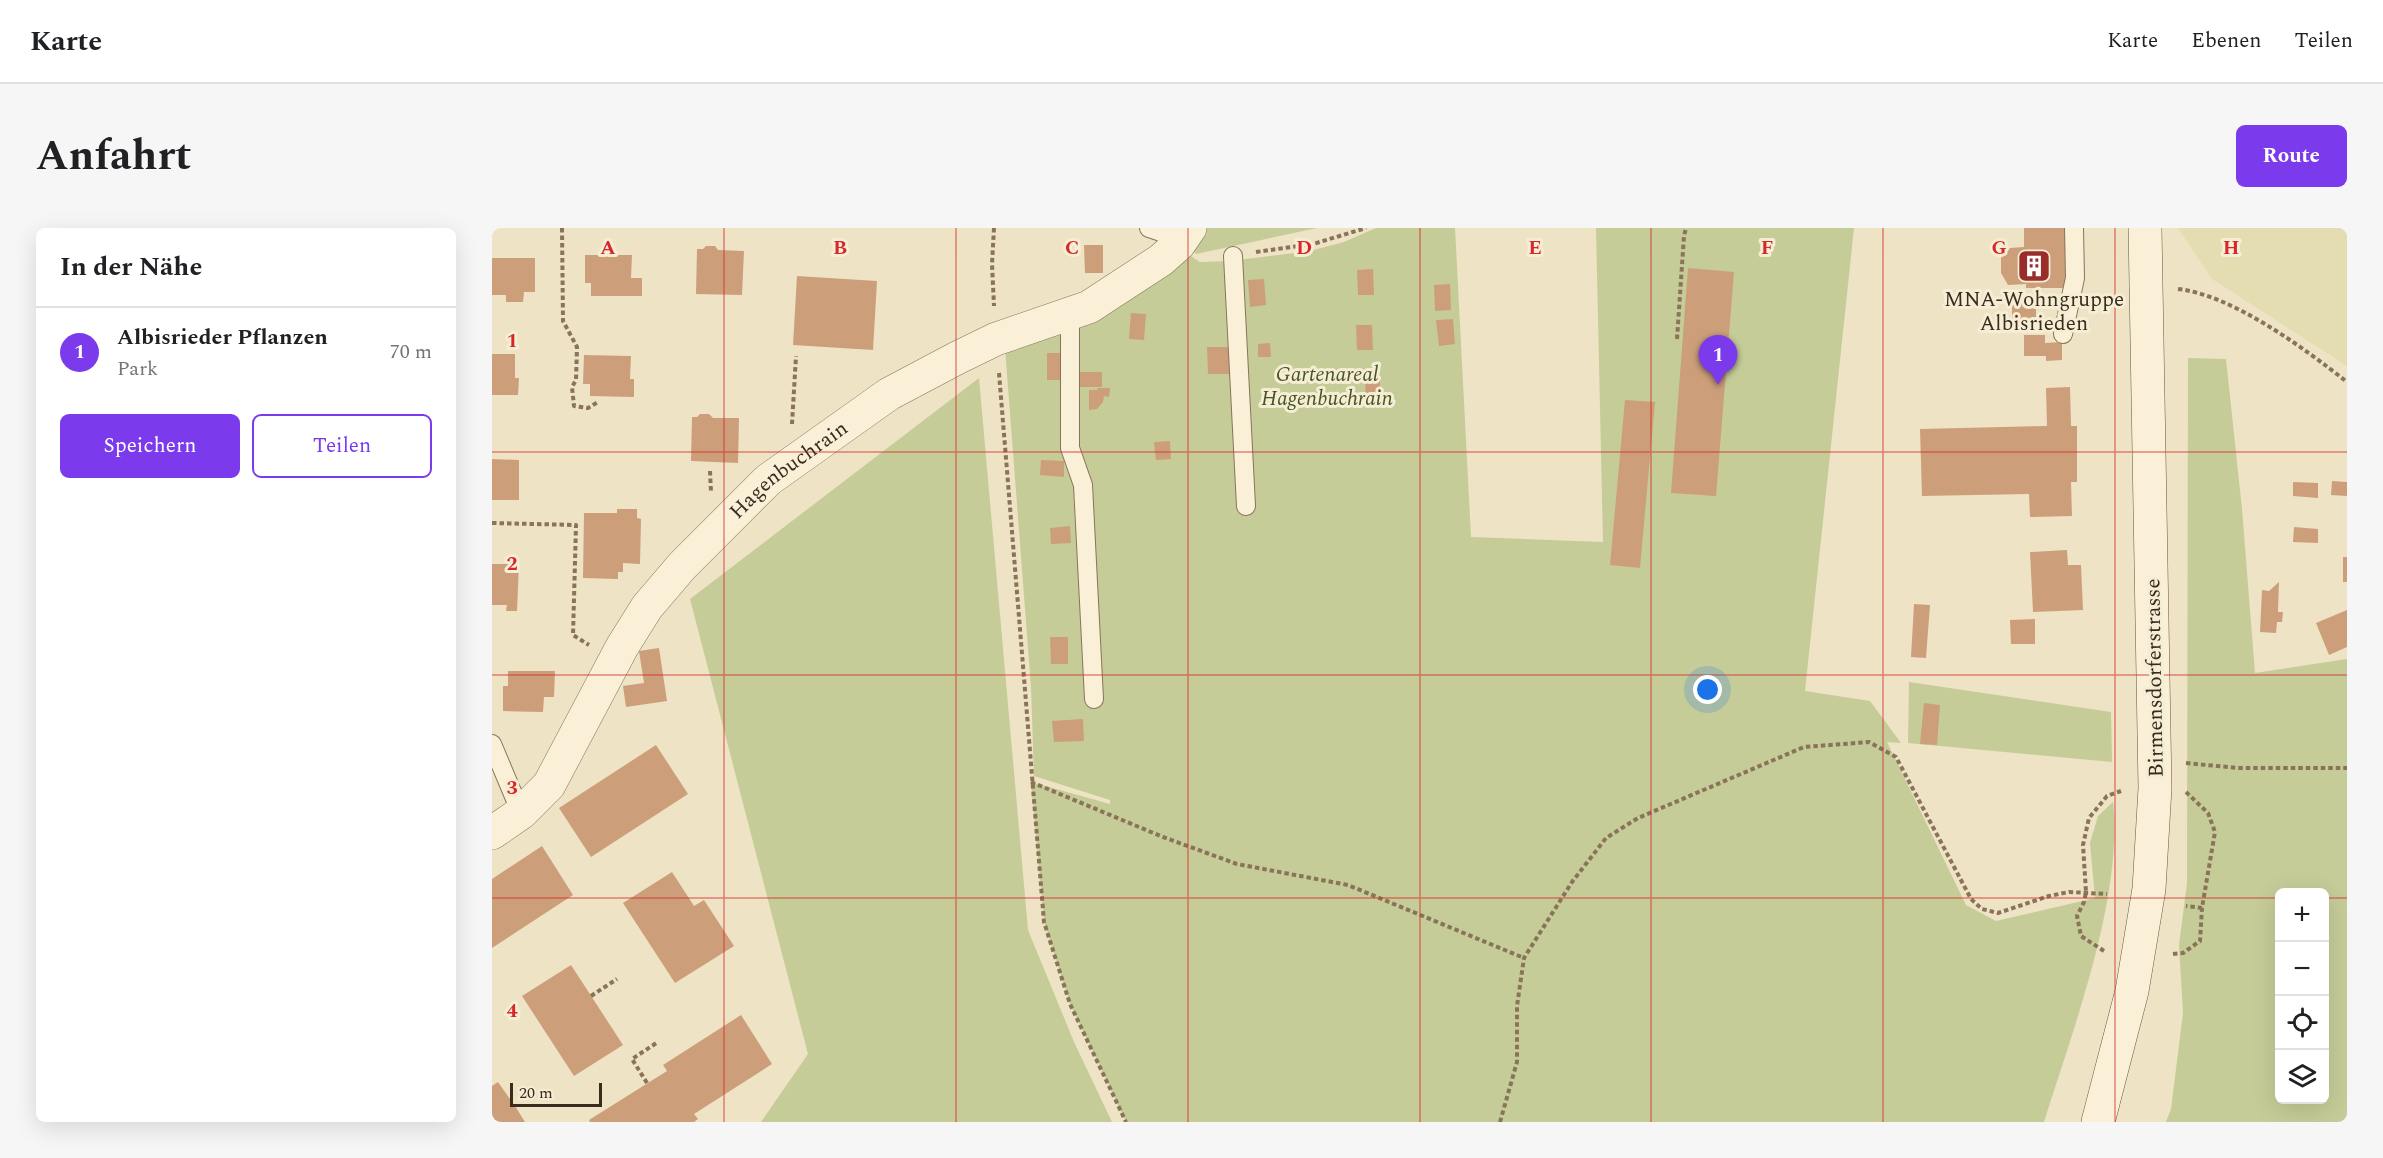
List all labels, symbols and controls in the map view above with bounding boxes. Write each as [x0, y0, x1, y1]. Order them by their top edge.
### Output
text: Karte [30, 20, 102, 63]
text: Karte [2107, 25, 2158, 57]
text: Ebenen [2191, 25, 2262, 57]
text: Teilen [2295, 25, 2353, 57]
text: Anfahrt [36, 125, 192, 188]
button: Route [2236, 125, 2347, 187]
text: A [600, 233, 616, 263]
text: B [833, 233, 847, 263]
text: C [1065, 233, 1079, 263]
text: D [1296, 233, 1312, 263]
text: E [1528, 233, 1542, 263]
text: F [1761, 233, 1773, 263]
text: G [1991, 233, 2007, 263]
text: H [2223, 233, 2239, 263]
text: In der Nähe [60, 247, 202, 287]
building icon: MNA-Wohngruppe Albisrieden [2016, 248, 2052, 284]
place label: MNA-Wohngruppe Albisrieden [1944, 284, 2124, 340]
text: Albisrieder Pflanzen [117, 321, 328, 354]
text: 1 [506, 326, 518, 356]
pin: 1 [1698, 336, 1738, 385]
text: 1 [74, 337, 85, 367]
text: 70 m [390, 337, 432, 367]
text: Park [117, 354, 158, 384]
park label: Gartenareal Hagenbuchrain [1261, 359, 1393, 415]
street label: Hagenbuchrain [722, 413, 855, 527]
button: Speichern [60, 414, 240, 478]
button: Teilen [252, 414, 432, 478]
text: 2 [506, 549, 518, 579]
street label: Birmensdorferstrasse [2137, 578, 2173, 778]
your location [1693, 675, 1722, 704]
text: 3 [506, 773, 518, 803]
map controls [2275, 888, 2329, 1104]
button: + [2275, 888, 2329, 942]
button: − [2275, 942, 2329, 996]
text: 4 [506, 996, 518, 1026]
button: locate [2275, 996, 2329, 1050]
button: layers [2275, 1050, 2329, 1104]
scale bar [510, 1080, 602, 1108]
text: 20 m [519, 1081, 553, 1105]

